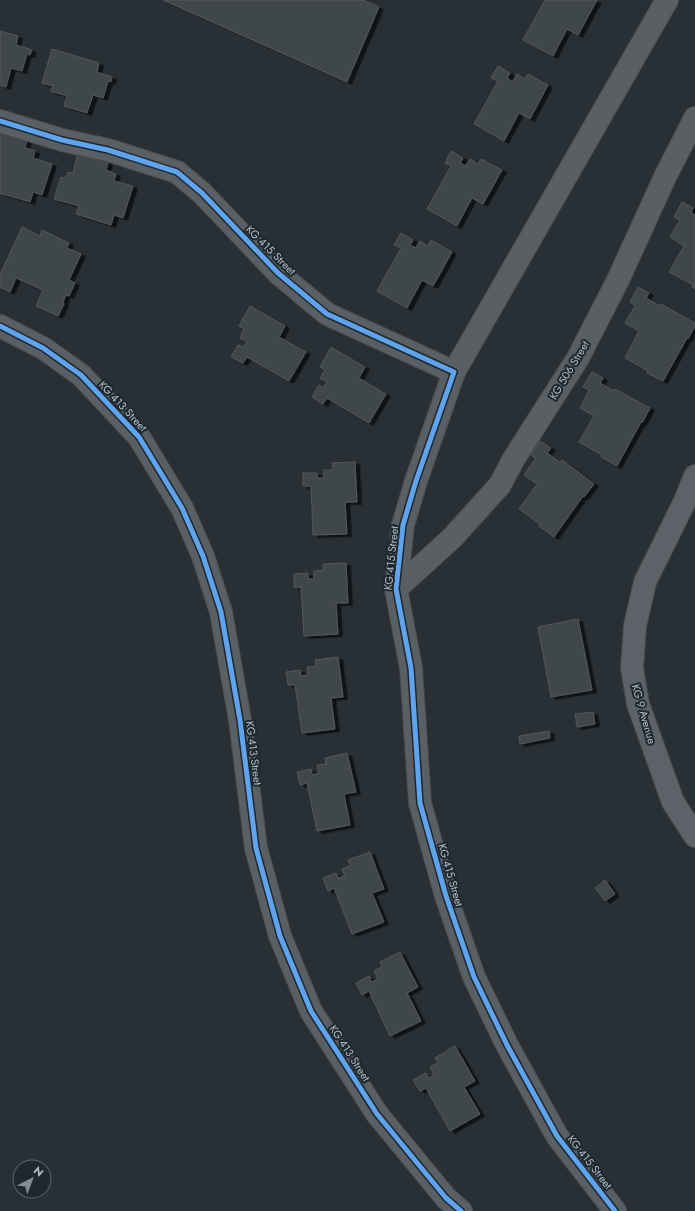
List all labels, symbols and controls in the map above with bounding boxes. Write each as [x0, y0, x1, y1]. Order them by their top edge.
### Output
street label: KG 415 Street [243, 222, 300, 279]
street label: KG 506 Street [545, 337, 593, 402]
street label: KG 413 Street [95, 377, 151, 435]
street label: KG 415 Street [380, 525, 402, 591]
street label: KG 9 Avenue [628, 682, 660, 746]
street label: KG 413 Street [242, 720, 266, 786]
street label: KG 415 Street [434, 842, 468, 909]
street label: KG 413 Street [326, 1022, 374, 1085]
street label: KG 415 Street [564, 1132, 616, 1193]
north arrow [12, 1159, 52, 1199]
text: N [30, 1163, 47, 1180]

